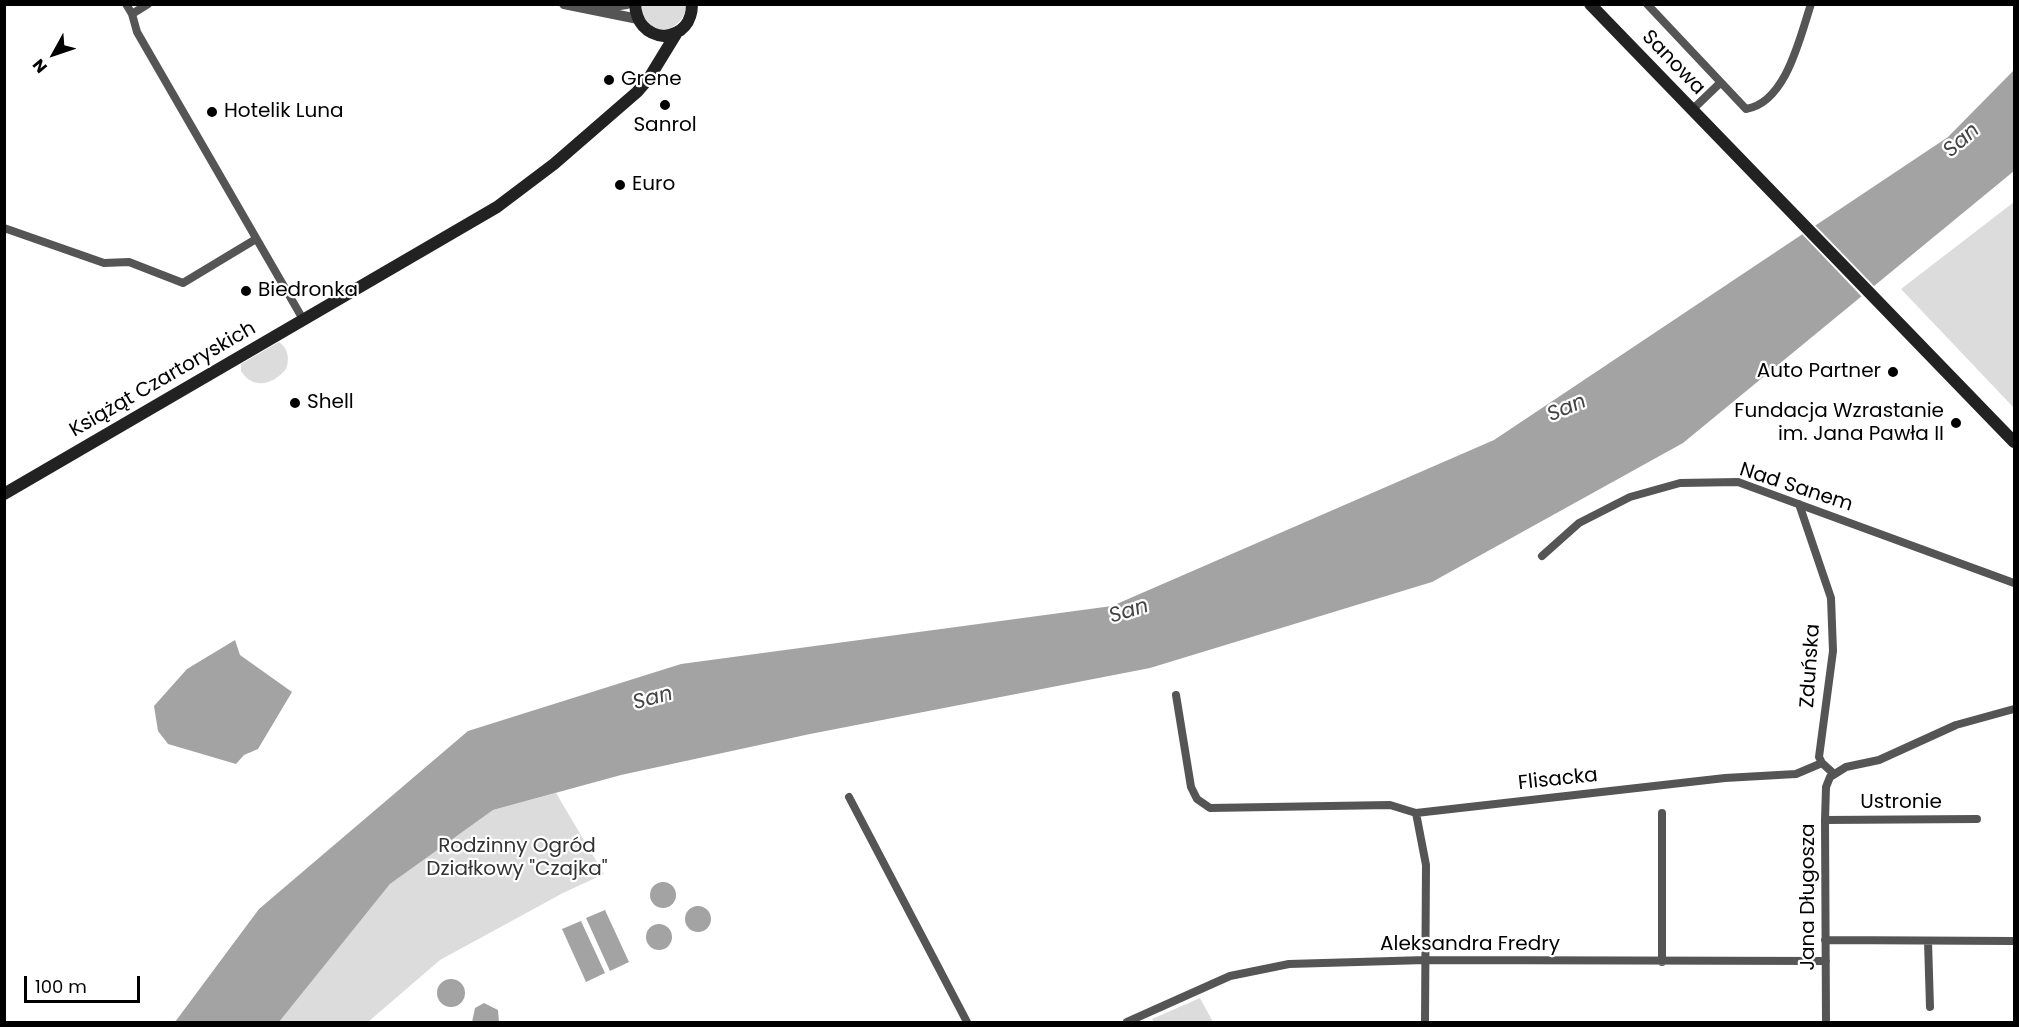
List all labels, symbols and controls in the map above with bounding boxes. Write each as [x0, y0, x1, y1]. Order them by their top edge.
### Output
north arrow [24, 24, 84, 84]
street label: Sanowa [1636, 26, 1710, 100]
text: N [27, 54, 53, 78]
place label: Grene [621, 68, 682, 92]
marker: Grene [602, 73, 616, 87]
marker: Sanrol [658, 98, 672, 112]
place label: Hotelik Luna [224, 100, 344, 124]
marker: Hotelik Luna [205, 105, 219, 119]
place label: Sanrol [633, 114, 697, 138]
water label: San [1939, 118, 1985, 164]
place label: Euro [632, 173, 675, 197]
marker: Euro [613, 178, 627, 192]
place label: Biedronka [258, 279, 358, 303]
marker: Biedronka [239, 284, 253, 298]
street label: Książąt Czartoryskich [66, 317, 260, 443]
place label: Auto Partner [1757, 360, 1881, 384]
marker: Auto Partner [1886, 365, 1900, 379]
water label: San [1544, 390, 1590, 428]
place label: Shell [307, 391, 354, 415]
marker: Shell [288, 396, 302, 410]
place label: Fundacja Wzrastanie im. Jana Pawła II [1734, 400, 1944, 447]
marker: Fundacja Wzrastanie im. Jana Pawła II [1949, 416, 1963, 430]
street label: Nad Sanem [1736, 458, 1856, 518]
water label: San [1106, 594, 1152, 630]
street label: Zduńska [1796, 623, 1826, 709]
water label: San [630, 682, 676, 716]
street label: Flisacka [1517, 764, 1599, 796]
street label: Ustronie [1860, 791, 1942, 815]
street label: Jana Długosza [1797, 823, 1821, 971]
park label: Rodzinny Ogród Działkowy "Czajka" [426, 835, 608, 882]
street label: Aleksandra Fredry [1380, 933, 1560, 957]
scale bar [27, 964, 142, 1002]
text: 100 m [35, 974, 87, 999]

